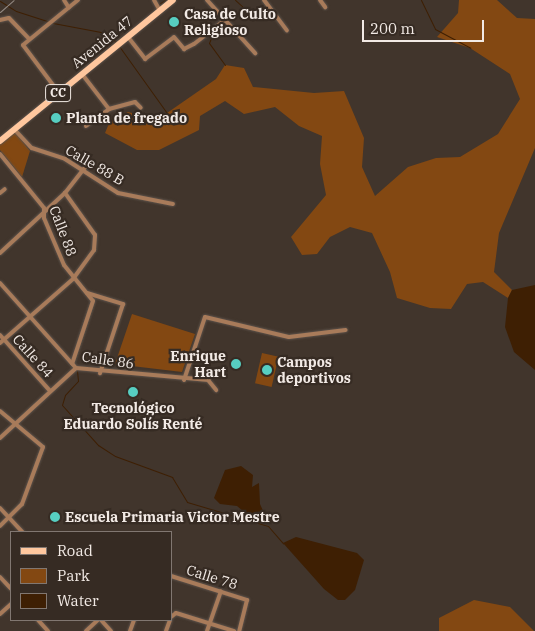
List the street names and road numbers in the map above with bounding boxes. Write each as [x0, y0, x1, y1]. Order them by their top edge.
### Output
street label: Avenida 47 [68, 12, 136, 72]
road number: CC [44, 84, 72, 102]
street label: Calle 88 B [63, 141, 127, 189]
street label: Calle 88 [46, 203, 80, 259]
street label: Calle 84 [9, 331, 57, 381]
street label: Calle 86 [81, 348, 135, 372]
street label: Calle 78 [184, 561, 240, 593]

